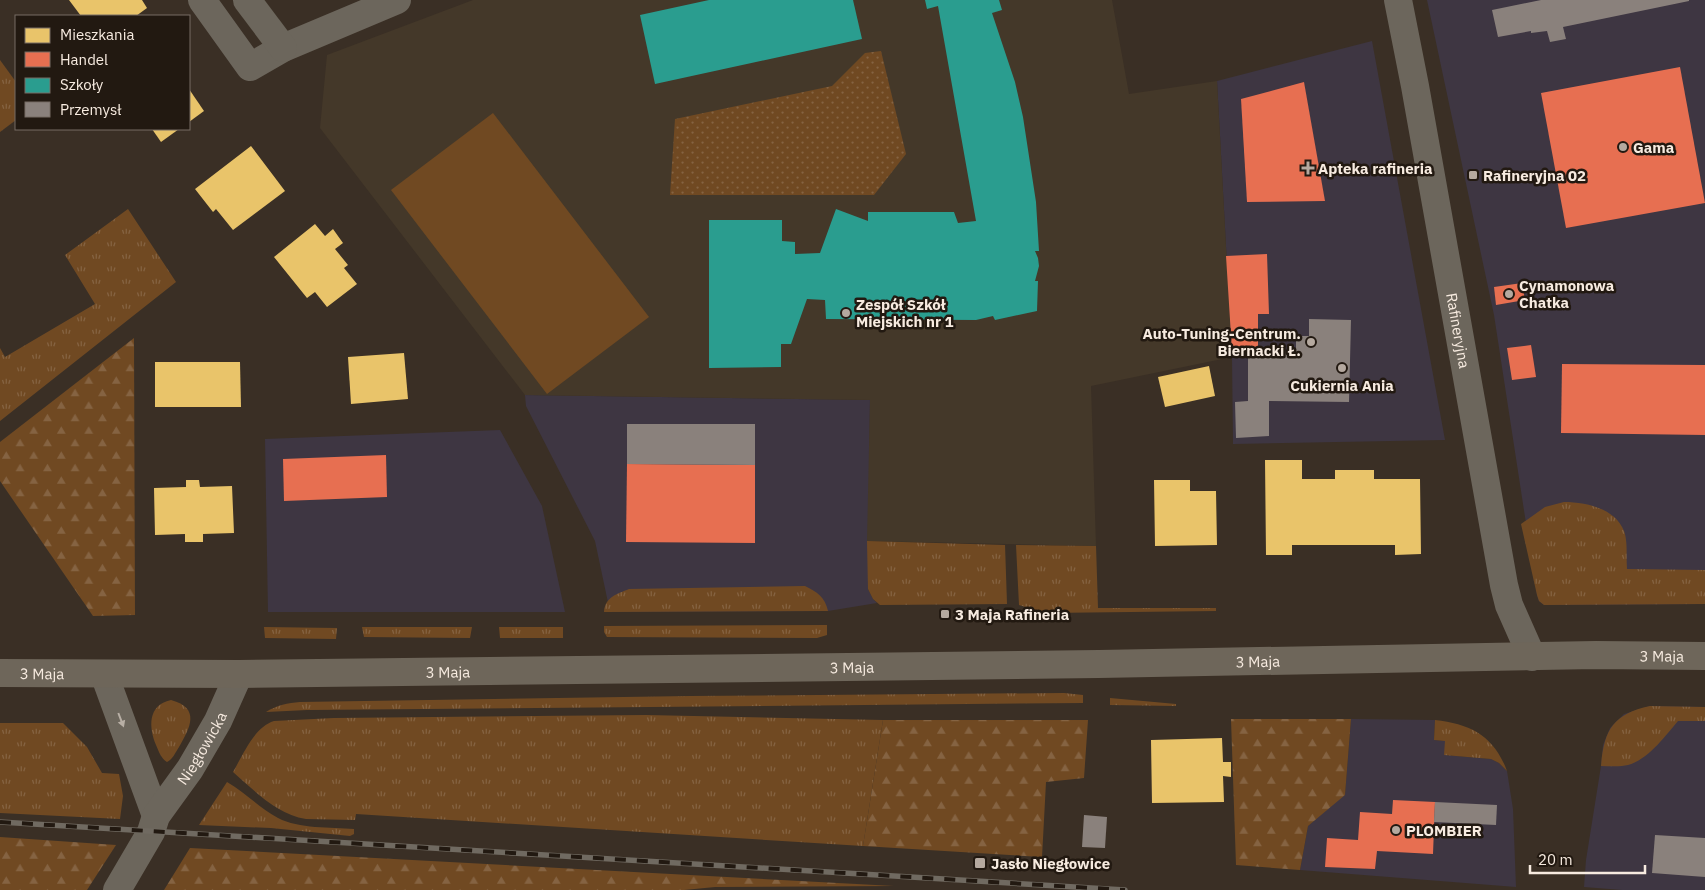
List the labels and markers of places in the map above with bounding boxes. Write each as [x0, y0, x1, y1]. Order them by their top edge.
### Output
place label: Gama [1633, 138, 1675, 157]
marker: Gama [1617, 141, 1629, 153]
place label: Apteka rafineria [1318, 159, 1433, 178]
marker: Apteka rafineria [1302, 162, 1314, 174]
place label: Rafineryjna 02 [1483, 166, 1586, 185]
marker: Rafineryjna 02 [1467, 169, 1479, 181]
place label: Cynamonowa Chatka [1519, 276, 1615, 312]
marker: Cynamonowa Chatka [1503, 288, 1515, 300]
place label: Zespół Szkół Miejskich nr 1 [856, 295, 954, 331]
marker: Zespół Szkół Miejskich nr 1 [840, 307, 852, 319]
place label: Auto-Tuning-Centrum. Biernacki Ł. [1142, 324, 1301, 360]
marker: Auto-Tuning-Centrum. Biernacki Ł. [1305, 336, 1317, 348]
marker: Cukiernia Ania [1336, 362, 1348, 374]
place label: Cukiernia Ania [1290, 376, 1394, 395]
place label: 3 Maja Rafineria [955, 605, 1070, 624]
marker: 3 Maja Rafineria [939, 608, 951, 620]
place label: PLOMBIER [1406, 821, 1482, 840]
marker: PLOMBIER [1390, 824, 1402, 836]
place label: Jasło Niegłowice [991, 854, 1110, 873]
marker: Jasło Niegłowice [973, 856, 987, 870]

